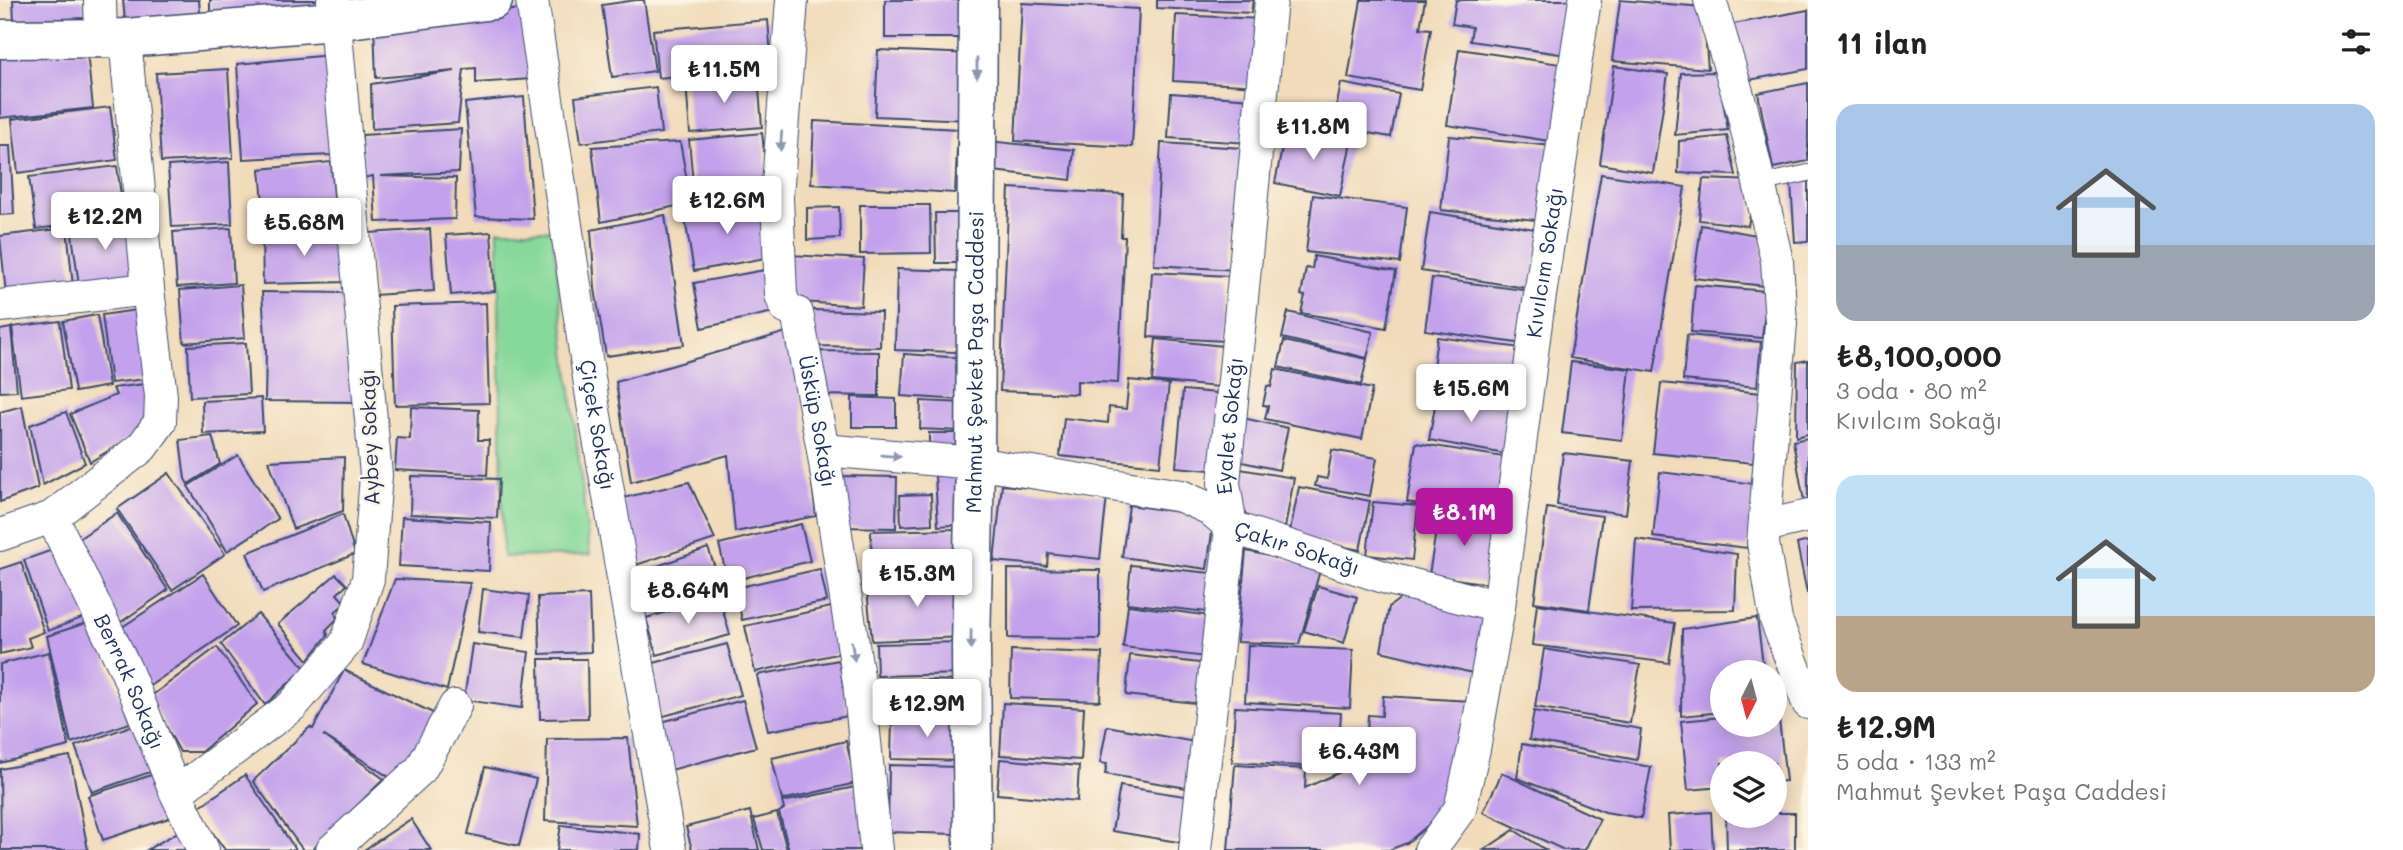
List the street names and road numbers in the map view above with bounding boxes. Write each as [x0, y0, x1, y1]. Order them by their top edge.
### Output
street label: Kıvılcım Sokağı [1519, 185, 1568, 339]
street label: Mahmut Şevket Paşa Caddesi [959, 211, 989, 514]
street label: Üsküp Sokağı [793, 353, 844, 489]
street label: Eyalet Sokağı [1209, 356, 1248, 497]
street label: Çiçek Sokağı [574, 358, 623, 492]
street label: Aybey Sokağı [353, 368, 384, 506]
street label: Çakır Sokağı [1231, 514, 1364, 580]
street label: Berrak Sokağı [89, 609, 172, 753]

